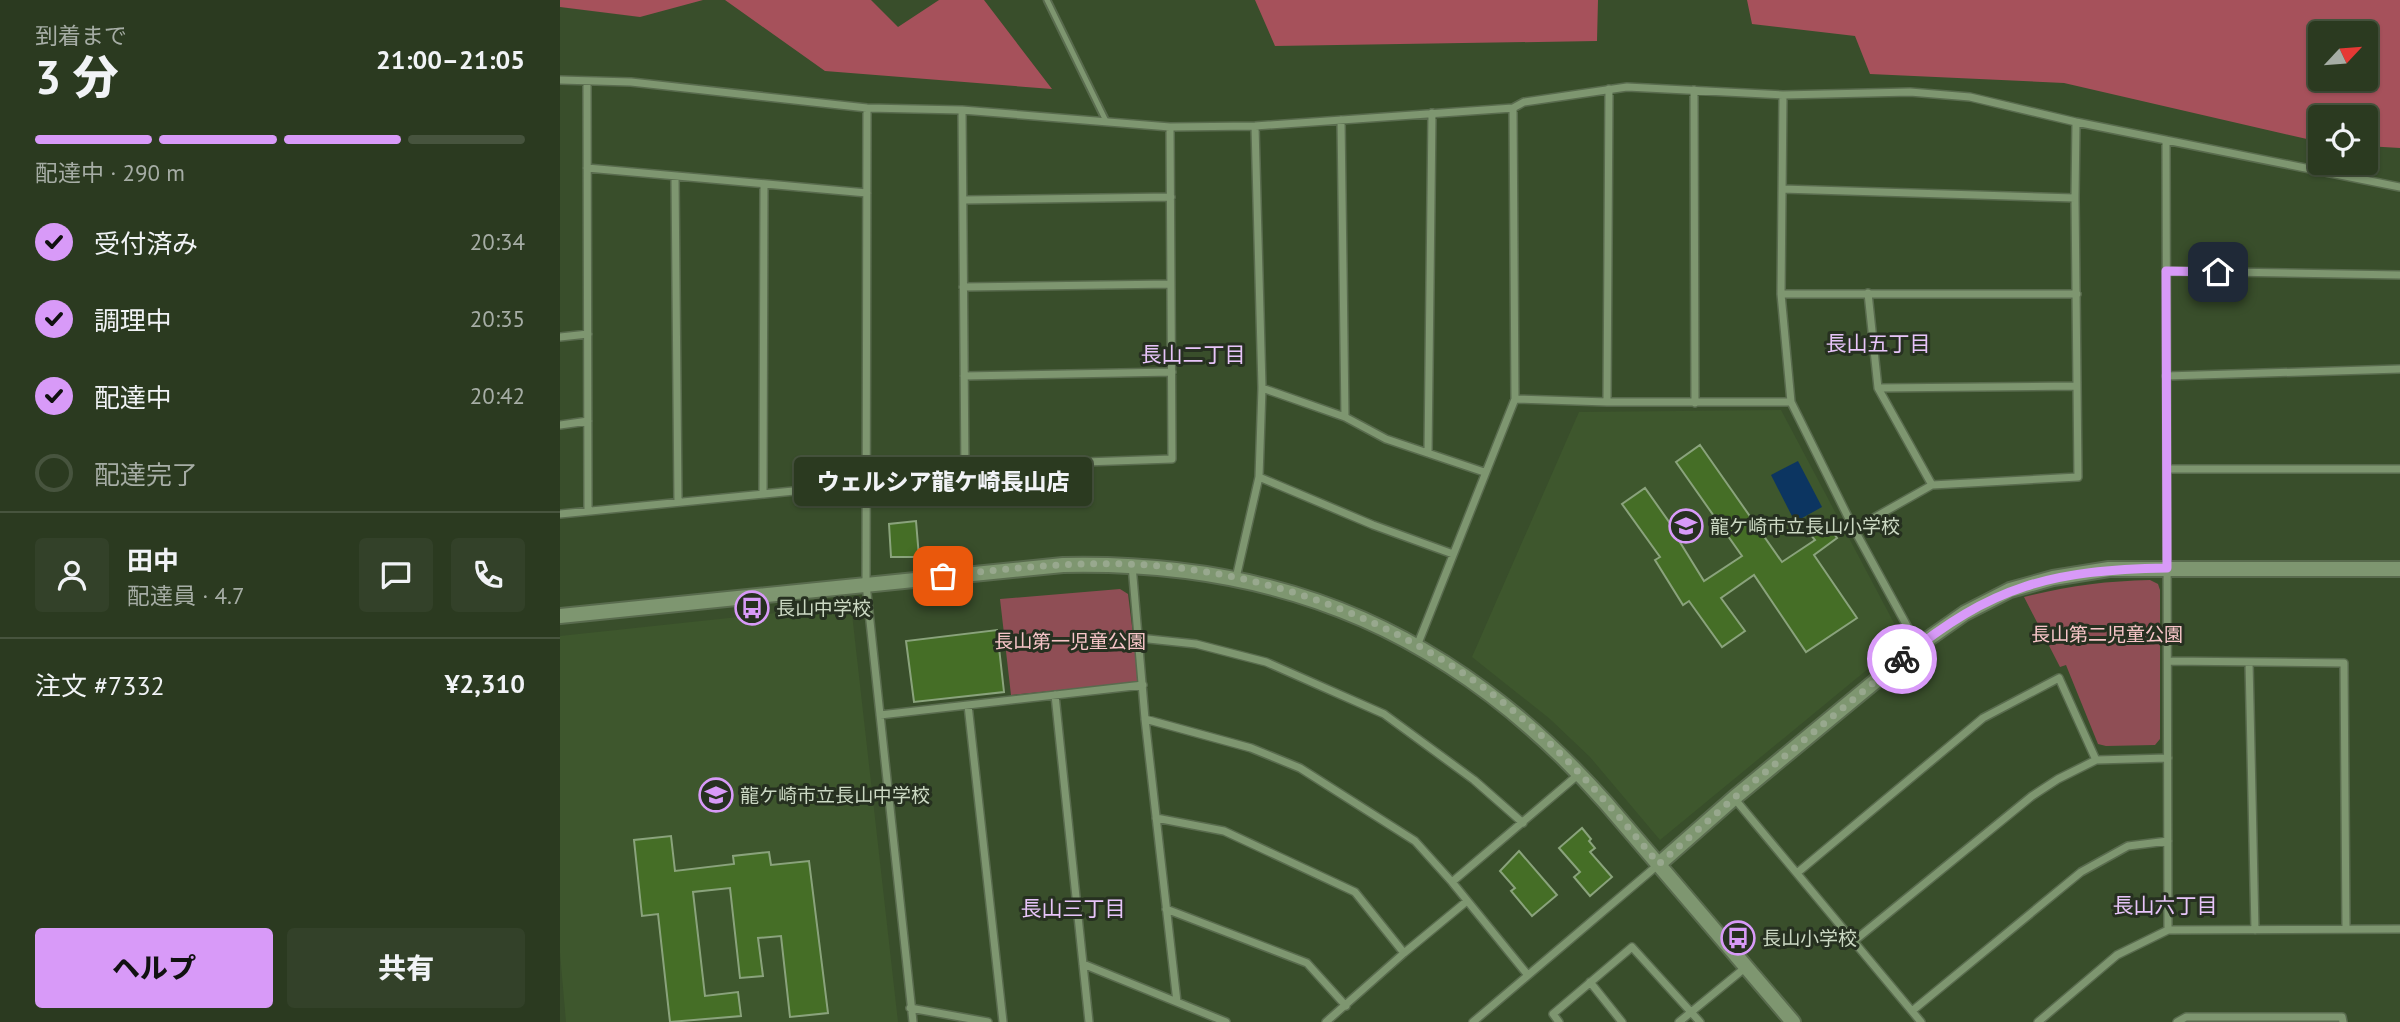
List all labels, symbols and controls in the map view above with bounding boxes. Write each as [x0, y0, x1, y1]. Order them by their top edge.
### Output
text: 到着まで [35, 21, 127, 50]
north arrow [2308, 21, 2378, 91]
map controls [2308, 21, 2378, 175]
text: 21:00–21:05 [376, 43, 525, 76]
text: 3 分 [35, 47, 119, 107]
button: locate [2308, 105, 2378, 175]
text: 配達中 · 290 m [35, 158, 185, 187]
icon: check [35, 223, 73, 261]
text: 受付済み [94, 227, 198, 260]
text: 20:34 [470, 227, 525, 256]
pin [2188, 242, 2248, 302]
icon: home [2199, 253, 2237, 291]
icon: check [35, 300, 73, 338]
text: 調理中 [94, 304, 172, 337]
text: 20:35 [470, 304, 525, 333]
district label: 長山五丁目 [1826, 330, 1931, 357]
district label: 長山二丁目 [1141, 341, 1246, 368]
icon: check [35, 377, 73, 415]
text: 配達中 [94, 381, 172, 414]
text: 20:42 [470, 381, 525, 410]
callout: ウェルシア龍ケ崎長山店 [794, 457, 1092, 506]
text: 配達完了 [94, 458, 198, 491]
text: ウェルシア龍ケ崎長山店 [817, 467, 1070, 496]
school or university icon: 龍ケ崎市立長山小学校 [1667, 507, 1705, 545]
place label: 龍ケ崎市立長山小学校 [1710, 514, 1900, 538]
button: person [35, 538, 109, 612]
button: chat [359, 538, 433, 612]
button: phone [451, 538, 525, 612]
text: 田中 [127, 544, 179, 577]
pin [913, 546, 973, 606]
icon: bag [924, 557, 962, 595]
text: 配達員 · 4.7 [127, 581, 244, 610]
bus stop icon: 長山中学校 [733, 589, 771, 627]
place label: 長山中学校 [776, 596, 871, 620]
park label: 長山第二児童公園 [2031, 622, 2183, 646]
courier [1867, 624, 1937, 694]
park label: 長山第一児童公園 [994, 629, 1146, 653]
icon: bike [1883, 640, 1921, 678]
text: ¥2,310 [445, 667, 525, 700]
text: 注文 #7332 [35, 669, 165, 702]
school or university icon: 龍ケ崎市立長山中学校 [697, 776, 735, 814]
place label: 龍ケ崎市立長山中学校 [740, 783, 930, 807]
district label: 長山六丁目 [2113, 892, 2218, 919]
district label: 長山三丁目 [1021, 895, 1126, 922]
bus stop icon: 長山小学校 [1719, 919, 1757, 957]
place label: 長山小学校 [1762, 926, 1857, 950]
button: ヘルプ [35, 928, 273, 1008]
button: 共有 [287, 928, 525, 1008]

